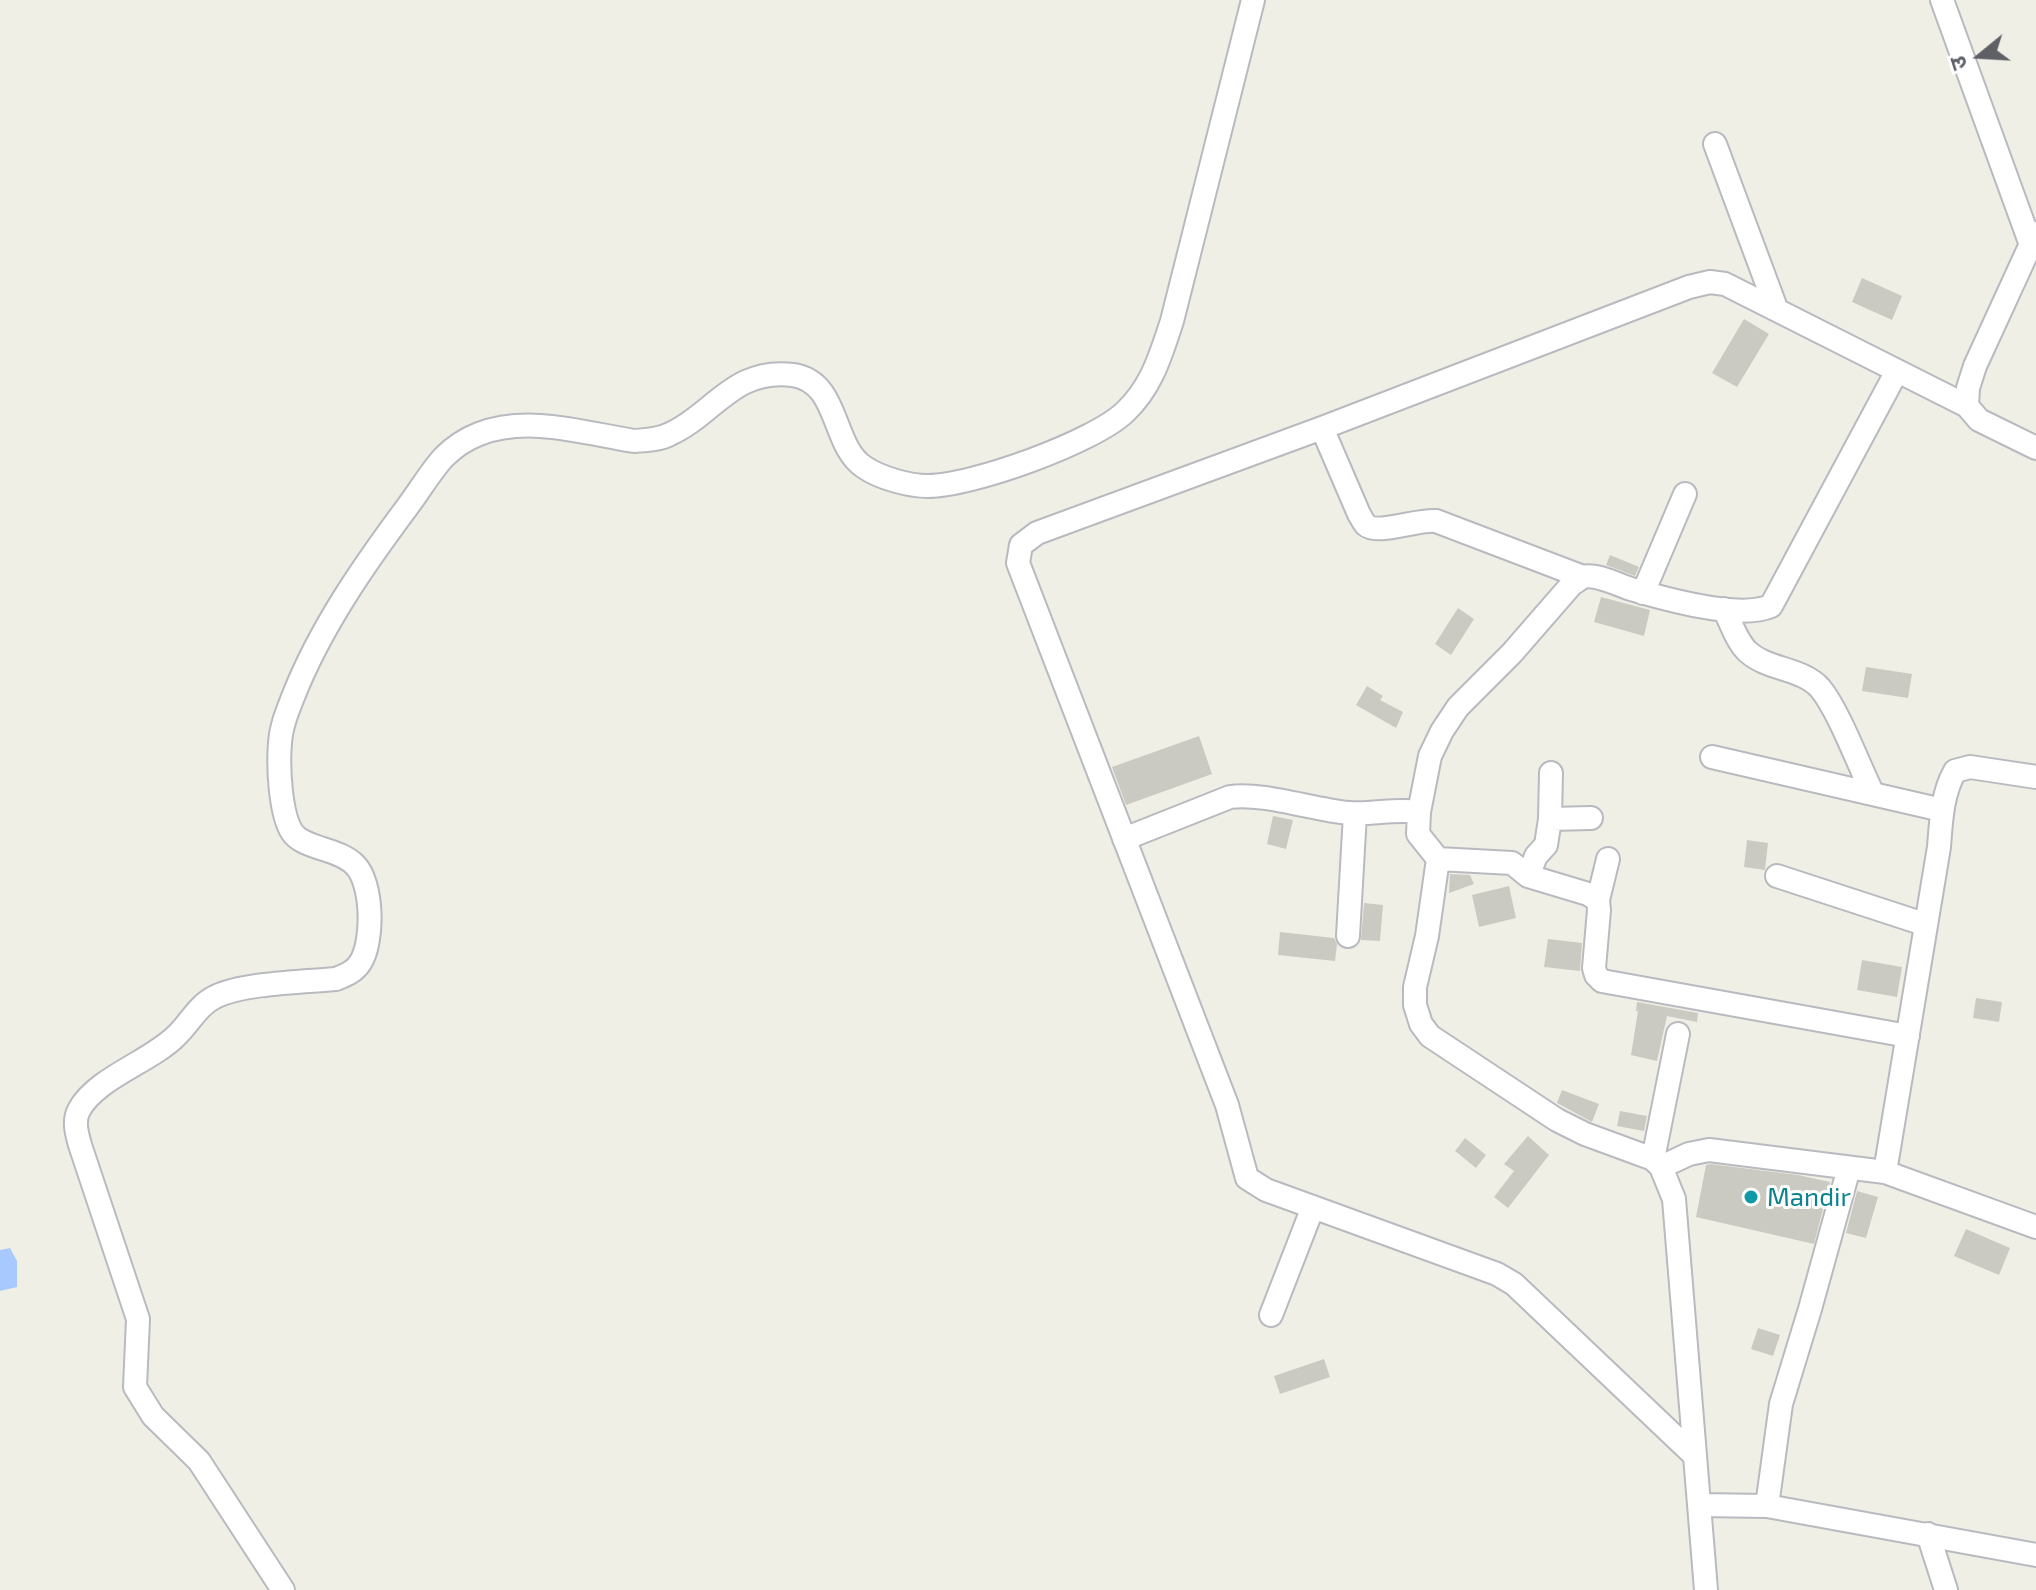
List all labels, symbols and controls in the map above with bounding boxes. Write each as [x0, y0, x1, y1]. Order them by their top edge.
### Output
north arrow [1940, 16, 2020, 96]
text: उ [1943, 53, 1972, 74]
place label: Mandir [1767, 1181, 1851, 1213]
marker: Mandir [1742, 1188, 1760, 1206]

